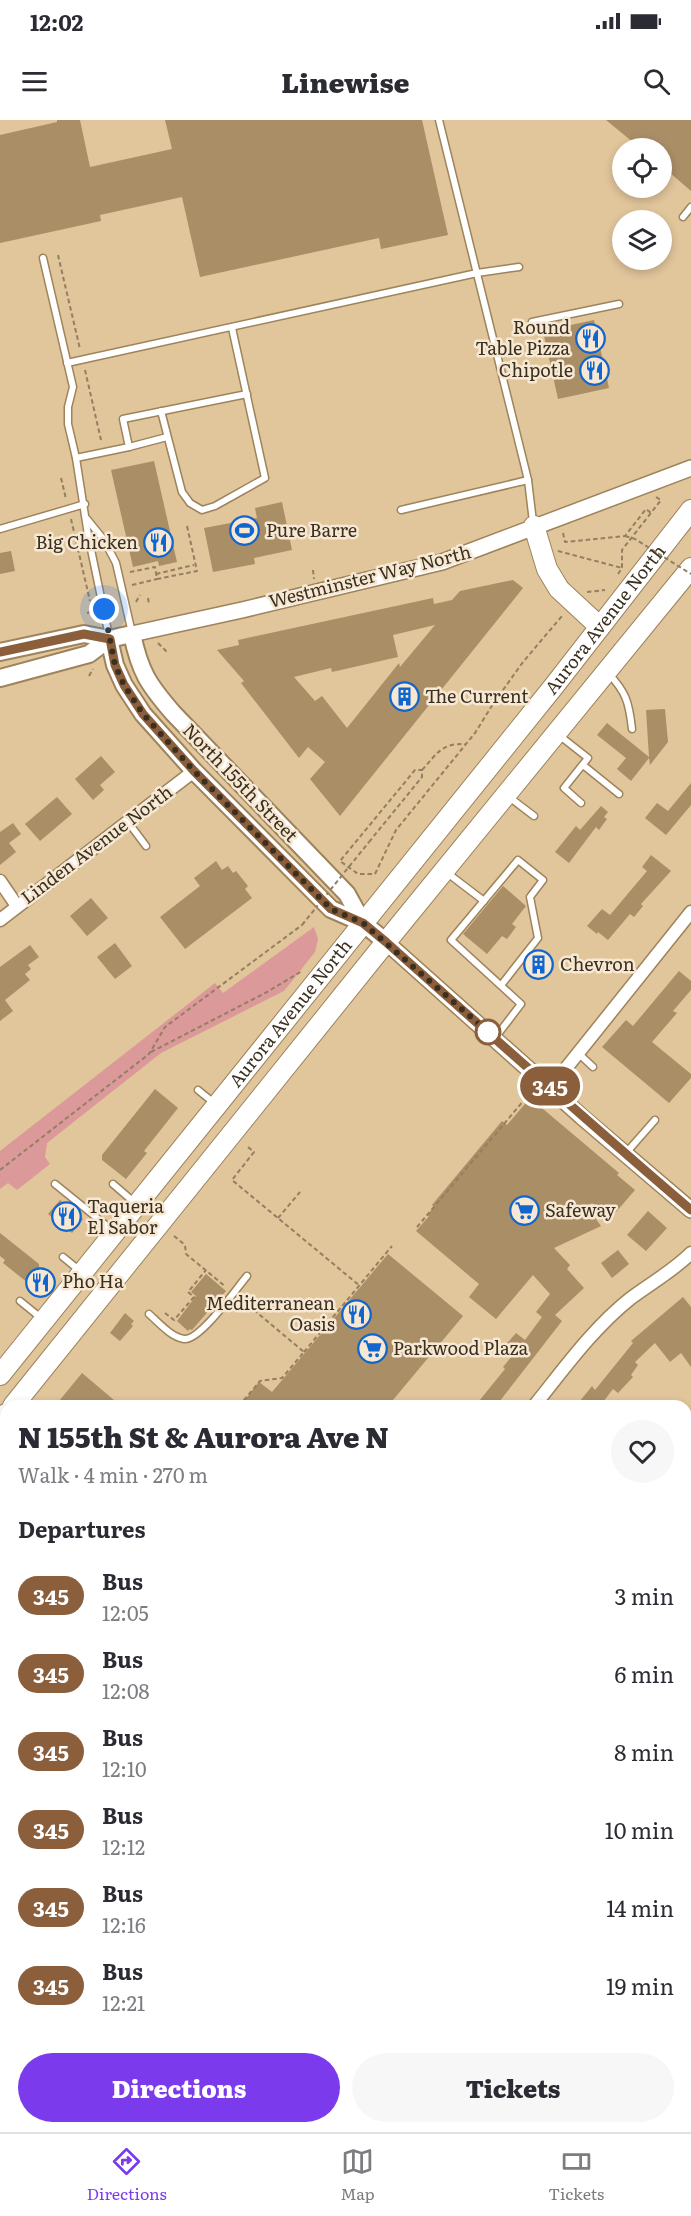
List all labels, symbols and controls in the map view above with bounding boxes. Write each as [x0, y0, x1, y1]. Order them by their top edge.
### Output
text: 12:02 [30, 5, 83, 38]
text: Linewise [281, 61, 410, 101]
icon: menu [18, 65, 51, 98]
icon: search [640, 65, 673, 98]
map controls [612, 138, 672, 270]
button: locate [612, 138, 672, 198]
button: layers [612, 210, 672, 270]
place label: Round Table Pizza [475, 313, 570, 361]
restaurant icon: Round Table Pizza [575, 322, 607, 354]
restaurant icon: Chipotle [578, 355, 610, 387]
place label: Chipotle [499, 356, 573, 383]
sports icon: Pure Barre [229, 515, 261, 547]
place label: Pure Barre [266, 516, 357, 543]
restaurant icon: Big Chicken [143, 527, 175, 559]
place label: Big Chicken [35, 528, 138, 555]
street label: Westminster Way North [266, 537, 474, 614]
street label: Aurora Avenue North [537, 538, 671, 700]
your location [89, 594, 119, 624]
building icon: The Current [388, 681, 420, 713]
place label: The Current [425, 682, 529, 709]
street label: North 155th Street [177, 717, 305, 848]
street label: Linden Avenue North [15, 778, 178, 910]
street label: Aurora Avenue North [222, 932, 358, 1092]
building icon: Chevron [523, 949, 555, 981]
place label: Chevron [560, 950, 635, 977]
unlabelled marker [475, 1019, 501, 1045]
line badge: 345 [516, 1066, 584, 1106]
text: 345 [532, 1071, 568, 1102]
place label: Taqueria El Sabor [87, 1192, 164, 1240]
supermarket icon: Safeway [508, 1195, 540, 1227]
place label: Safeway [545, 1196, 616, 1223]
restaurant icon: Taqueria El Sabor [50, 1201, 82, 1233]
restaurant icon: Pho Ha [25, 1266, 57, 1298]
place label: Pho Ha [62, 1267, 124, 1294]
place label: Mediterranean Oasis [206, 1289, 335, 1337]
restaurant icon: Mediterranean Oasis [340, 1298, 372, 1330]
supermarket icon: Parkwood Plaza [356, 1333, 388, 1365]
place label: Parkwood Plaza [393, 1334, 528, 1361]
text: N 155th St & Aurora Ave N [18, 1415, 389, 1457]
button: heart [611, 1420, 674, 1483]
text: Walk · 4 min · 270 m [18, 1459, 208, 1489]
text: Departures [18, 1512, 145, 1545]
text: Bus [102, 1564, 143, 1597]
text: 3 min [614, 1579, 674, 1612]
text: 345 [33, 1580, 69, 1611]
text: 12:05 [102, 1597, 149, 1627]
text: Bus [102, 1642, 143, 1675]
text: 6 min [615, 1657, 674, 1690]
text: 345 [33, 1658, 69, 1689]
text: 12:08 [102, 1675, 150, 1705]
text: Bus [102, 1720, 143, 1753]
text: 8 min [614, 1735, 674, 1768]
text: 345 [33, 1736, 69, 1767]
text: 12:10 [102, 1753, 147, 1783]
text: Bus [102, 1798, 143, 1831]
text: 10 min [605, 1813, 674, 1846]
text: 345 [33, 1814, 69, 1845]
text: 12:12 [102, 1831, 145, 1861]
text: Bus [102, 1876, 143, 1909]
text: 14 min [606, 1891, 674, 1924]
text: 345 [33, 1892, 69, 1923]
text: 12:16 [102, 1909, 146, 1939]
text: Bus [102, 1954, 143, 1987]
text: 19 min [606, 1969, 674, 2002]
text: 345 [33, 1970, 69, 2001]
text: 12:21 [102, 1987, 145, 2017]
button: Directions [18, 2053, 340, 2122]
button: Tickets [352, 2053, 674, 2122]
tab: Directions [87, 2145, 167, 2205]
tab: Map [340, 2145, 375, 2205]
tab: Tickets [548, 2145, 604, 2205]

